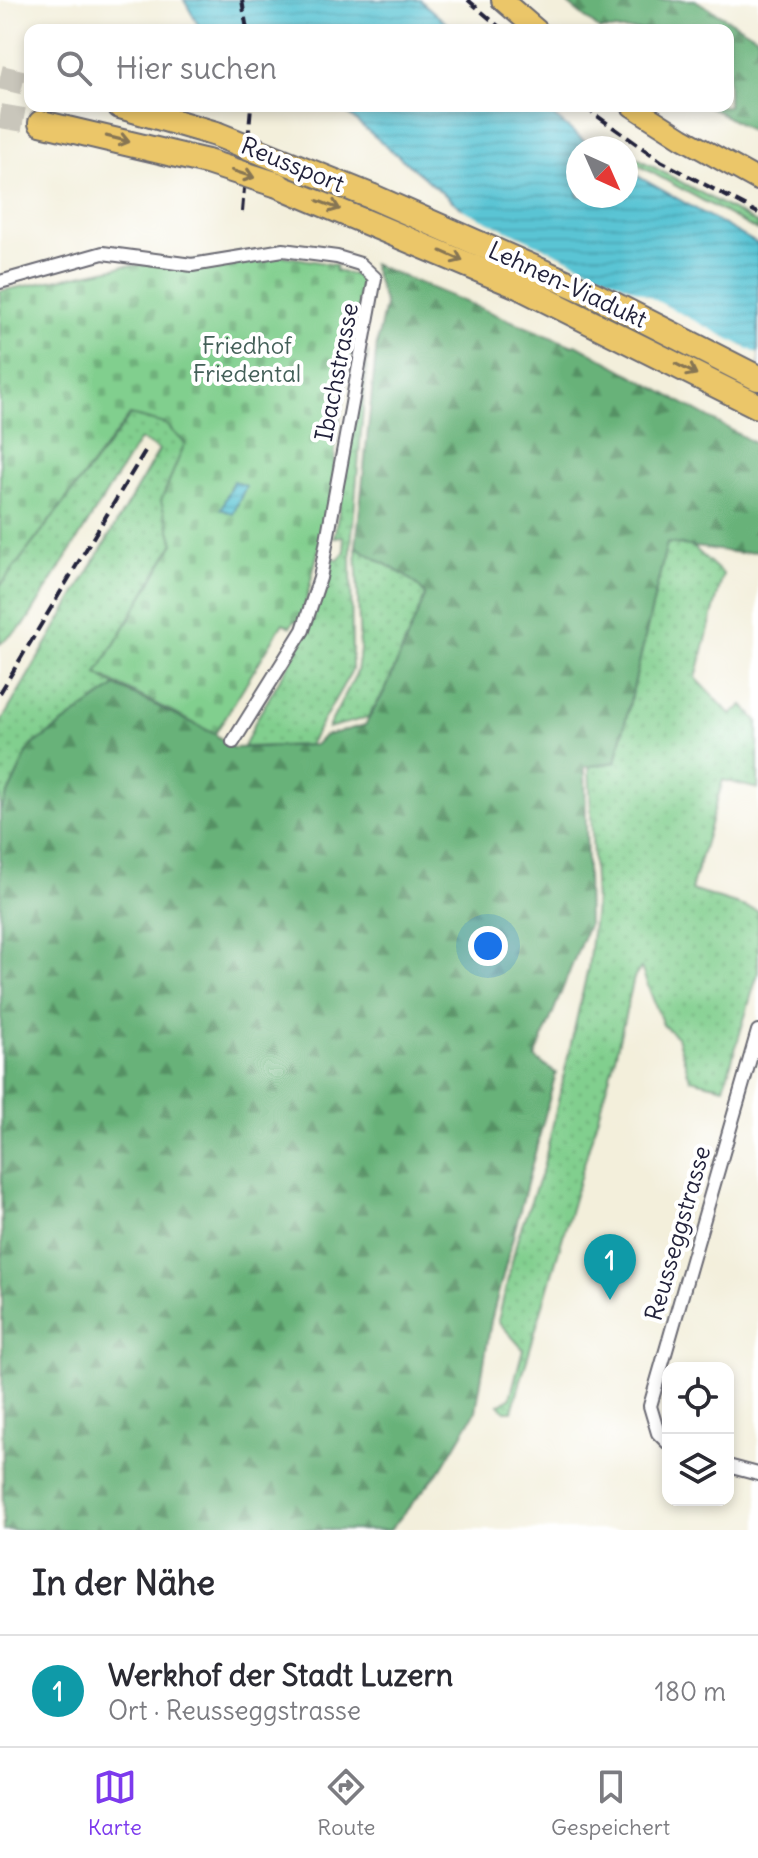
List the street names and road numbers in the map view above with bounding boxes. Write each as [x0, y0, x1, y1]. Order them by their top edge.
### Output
street label: Reussport [237, 130, 349, 198]
street label: Lehnen-Viadukt [484, 234, 652, 334]
street label: Ibachstrasse [308, 300, 364, 444]
street label: Reusseggstrasse [638, 1142, 716, 1324]

